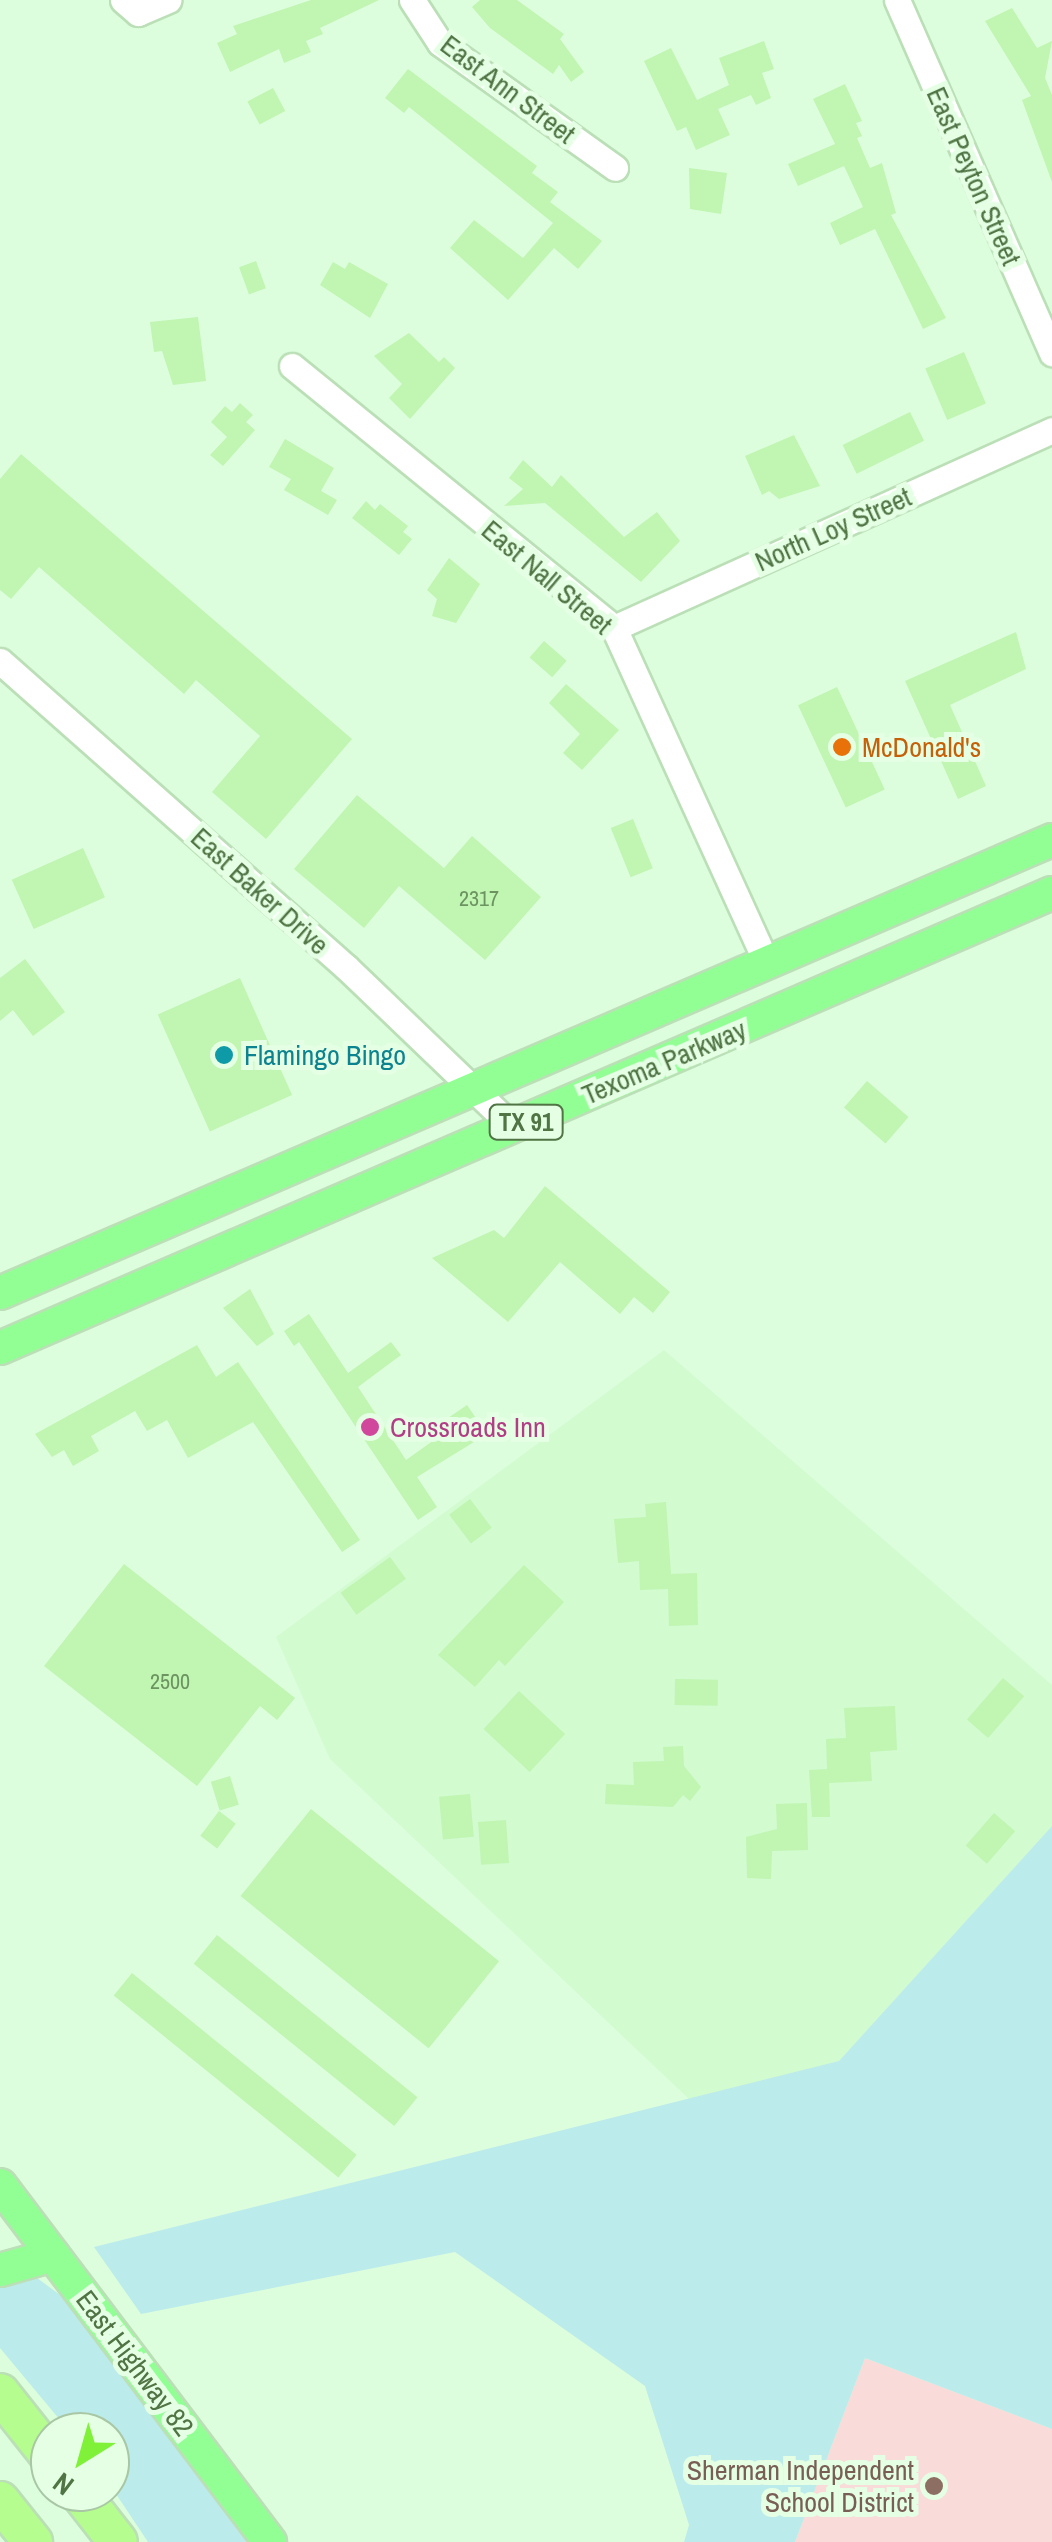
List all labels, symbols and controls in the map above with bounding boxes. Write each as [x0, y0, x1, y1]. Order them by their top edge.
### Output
street label: East Ann Street [434, 27, 582, 151]
street label: East Peyton Street [920, 82, 1028, 270]
street label: North Loy Street [750, 480, 916, 578]
street label: East Nall Street [475, 513, 619, 641]
place label: McDonald's [862, 730, 981, 764]
marker: McDonald's [831, 736, 853, 758]
street label: East Baker Drive [184, 820, 336, 962]
house number: 2317 [459, 886, 499, 912]
street label: Texoma Parkway [577, 1012, 751, 1112]
place label: Flamingo Bingo [244, 1038, 406, 1072]
marker: Flamingo Bingo [213, 1044, 235, 1066]
road number: TX 91 [488, 1102, 564, 1142]
place label: Crossroads Inn [390, 1410, 546, 1444]
marker: Crossroads Inn [359, 1416, 381, 1438]
house number: 2500 [150, 1669, 190, 1695]
street label: East Highway 82 [69, 2284, 201, 2442]
north arrow [30, 2412, 130, 2512]
place label: Sherman Independent School District [687, 2453, 914, 2519]
text: N [45, 2464, 81, 2505]
marker: Sherman Independent School District [923, 2475, 945, 2497]

